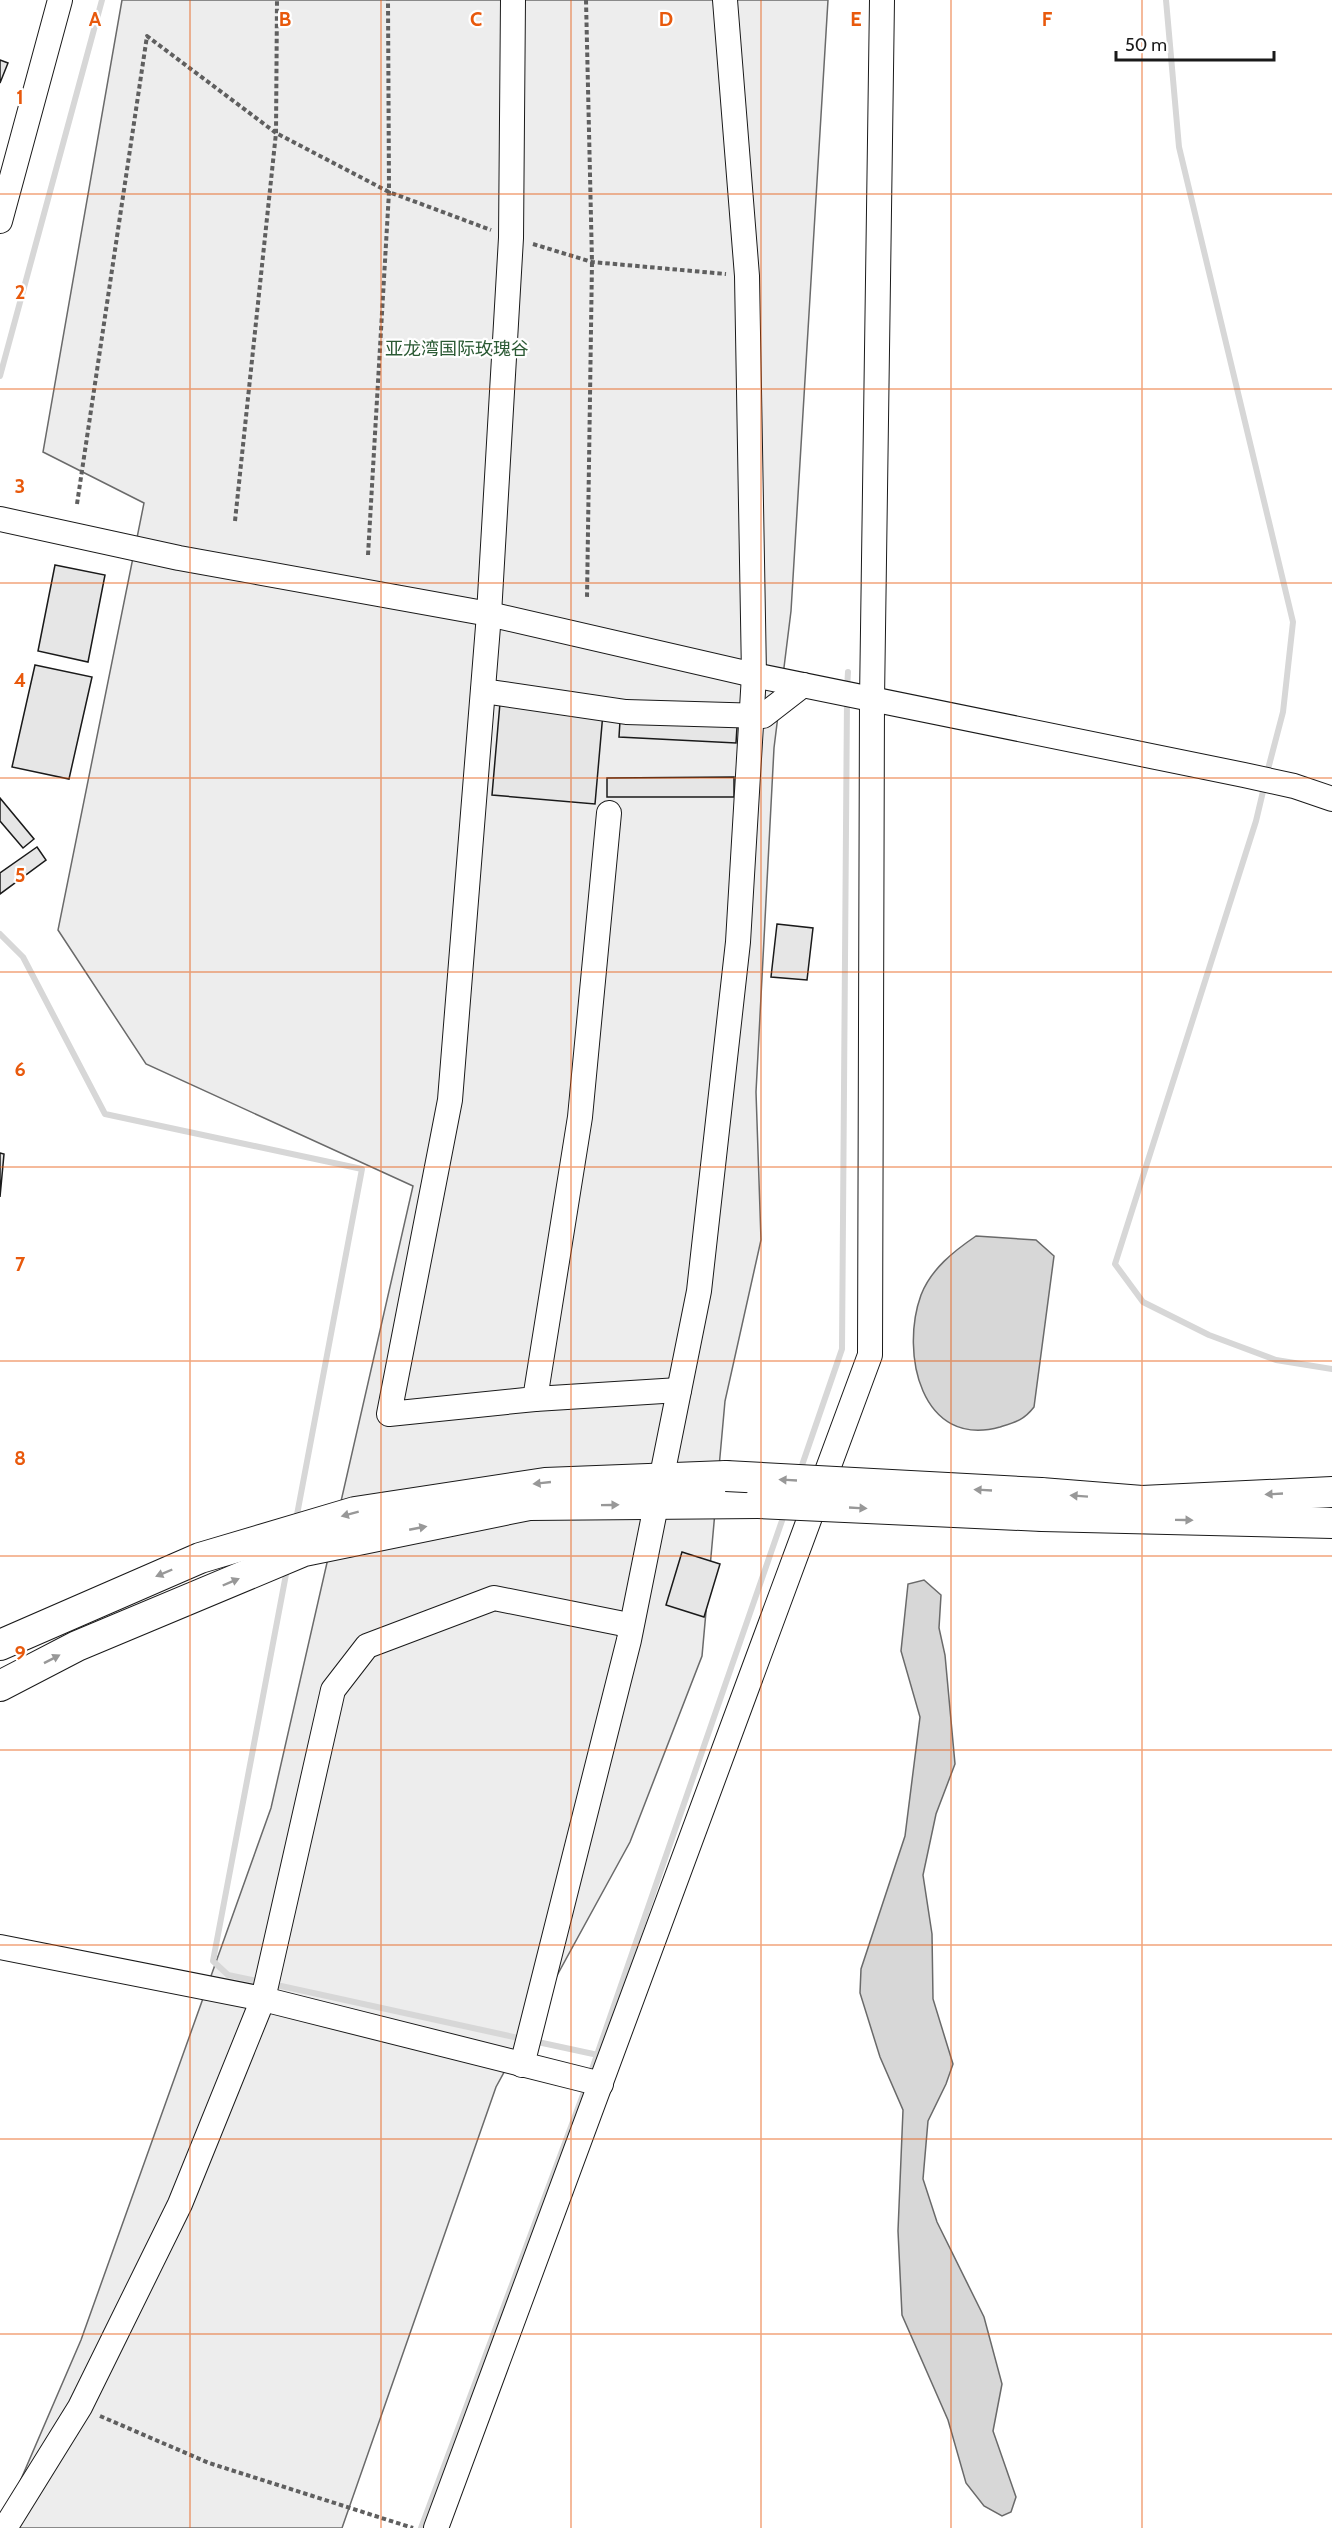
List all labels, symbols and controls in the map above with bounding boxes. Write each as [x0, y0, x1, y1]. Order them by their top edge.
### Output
text: A [89, 7, 102, 31]
text: B [279, 7, 291, 31]
text: C [470, 7, 482, 31]
text: D [659, 7, 673, 31]
text: E [850, 7, 862, 31]
text: F [1042, 7, 1053, 31]
scale bar [1116, 24, 1274, 62]
text: 50 m [1125, 34, 1167, 56]
text: 1 [16, 85, 24, 109]
text: 2 [15, 280, 25, 304]
park label: 亚龙湾国际玫瑰谷 [385, 338, 529, 360]
text: 3 [15, 474, 25, 498]
text: 4 [14, 668, 26, 692]
text: 5 [15, 863, 25, 887]
text: 6 [14, 1057, 26, 1081]
text: 7 [15, 1252, 26, 1276]
text: 8 [14, 1446, 26, 1470]
one-way arrow [779, 1475, 798, 1484]
one-way arrow [532, 1479, 551, 1488]
one-way arrow [973, 1486, 992, 1495]
one-way arrow [1264, 1490, 1283, 1499]
one-way arrow [1069, 1491, 1088, 1501]
one-way arrow [601, 1500, 620, 1510]
one-way arrow [849, 1503, 868, 1512]
one-way arrow [340, 1509, 359, 1519]
one-way arrow [1175, 1515, 1194, 1524]
one-way arrow [408, 1523, 427, 1532]
one-way arrow [155, 1569, 173, 1578]
one-way arrow [222, 1577, 240, 1586]
text: 9 [14, 1641, 26, 1665]
one-way arrow [44, 1654, 61, 1664]

